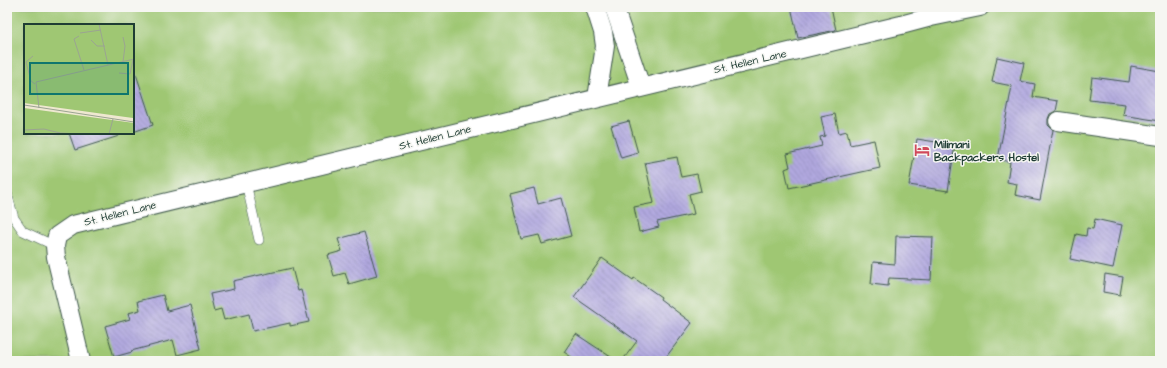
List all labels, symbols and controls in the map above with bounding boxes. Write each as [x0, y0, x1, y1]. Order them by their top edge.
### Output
inset map [24, 24, 134, 134]
street label: St. Hellen Lane [712, 46, 788, 77]
street label: St. Hellen Lane [397, 121, 473, 154]
place label: Milimani Backpackers Hostel [934, 137, 1039, 166]
hotel icon: Milimani Backpackers Hostel [913, 141, 931, 159]
street label: St. Hellen Lane [82, 197, 158, 230]

